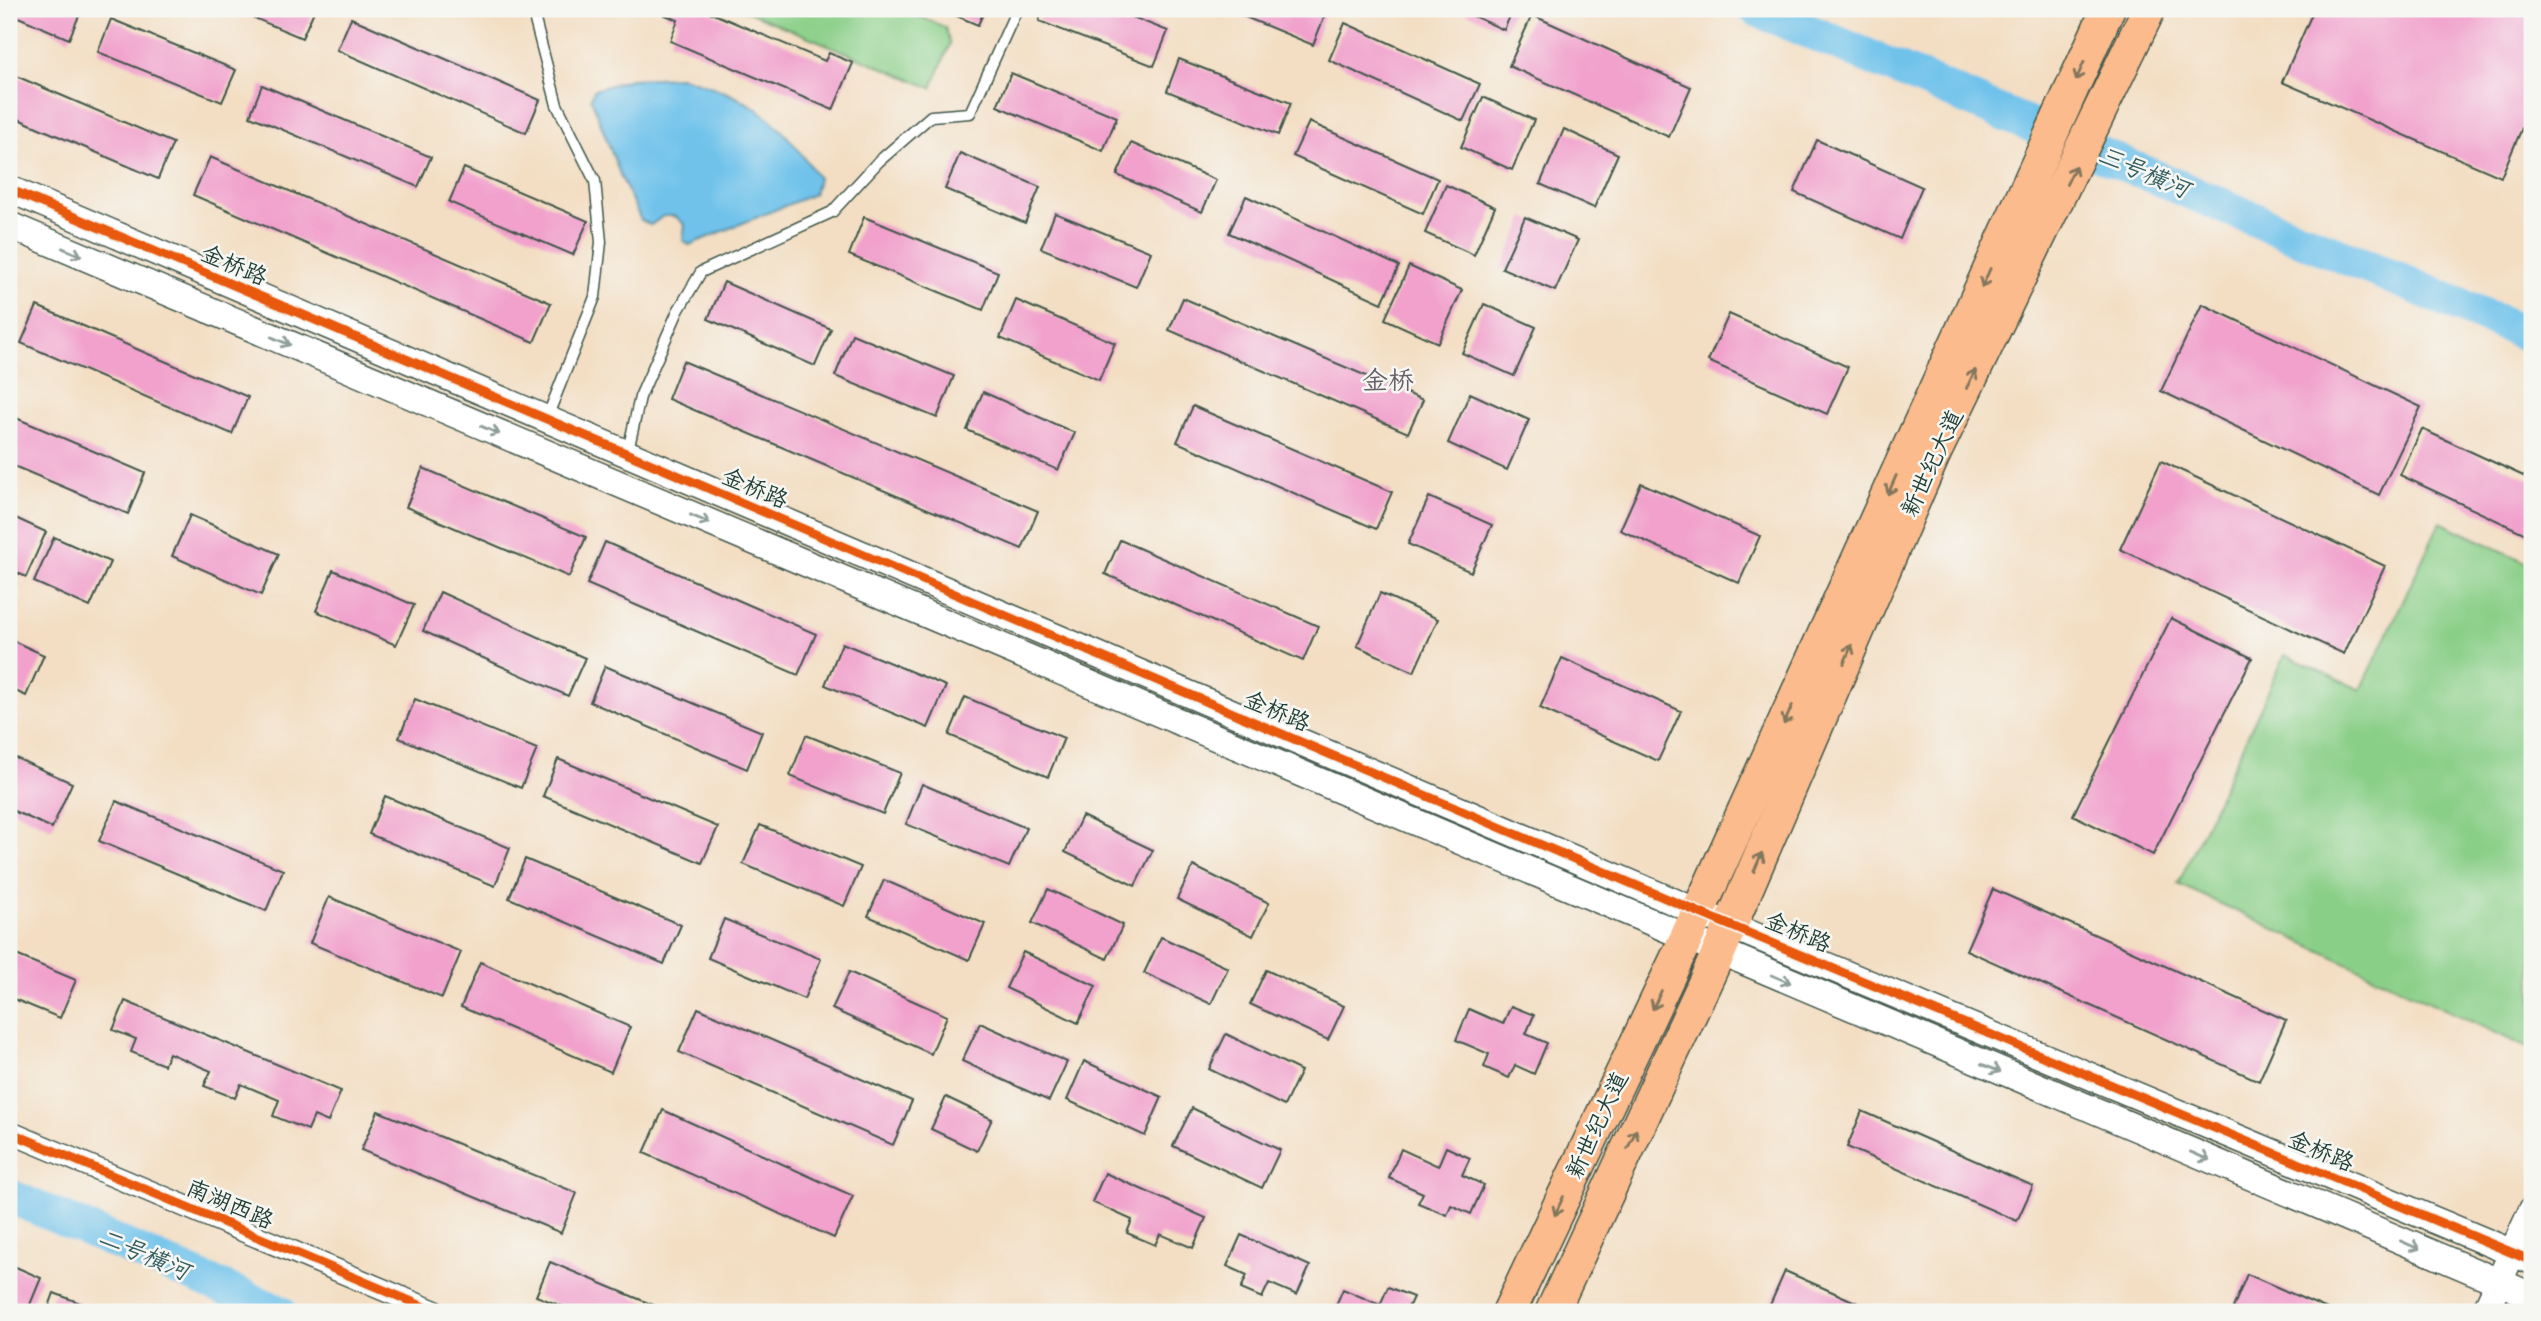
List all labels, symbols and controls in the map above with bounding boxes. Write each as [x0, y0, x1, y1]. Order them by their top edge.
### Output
one-way arrow [2073, 60, 2086, 81]
water label: 三号横河 [2092, 134, 2200, 212]
one-way arrow [2065, 165, 2079, 186]
street label: 金桥路 [194, 233, 274, 297]
one-way arrow [60, 246, 82, 259]
one-way arrow [1979, 267, 1992, 288]
one-way arrow [270, 335, 291, 348]
district label: 金桥 [1362, 357, 1414, 403]
one-way arrow [1965, 369, 1979, 390]
street label: 新世纪大道 [1889, 402, 1975, 524]
one-way arrow [479, 424, 500, 437]
street label: 金桥路 [715, 456, 795, 520]
one-way arrow [1885, 474, 1898, 495]
one-way arrow [688, 513, 710, 526]
one-way arrow [1842, 643, 1855, 665]
street label: 金桥路 [1237, 679, 1317, 743]
one-way arrow [1781, 703, 1794, 725]
one-way arrow [1752, 852, 1765, 874]
street label: 金桥路 [1758, 900, 1838, 964]
one-way arrow [1770, 973, 1792, 986]
one-way arrow [1649, 989, 1663, 1010]
one-way arrow [1980, 1062, 2001, 1075]
street label: 新世纪大道 [1554, 1064, 1640, 1186]
street label: 金桥路 [2281, 1119, 2361, 1183]
one-way arrow [1626, 1129, 1639, 1150]
one-way arrow [2189, 1150, 2211, 1163]
street label: 南湖西路 [180, 1167, 280, 1241]
one-way arrow [1552, 1195, 1565, 1216]
water label: 二号横河 [92, 1216, 200, 1294]
one-way arrow [2399, 1239, 2420, 1252]

